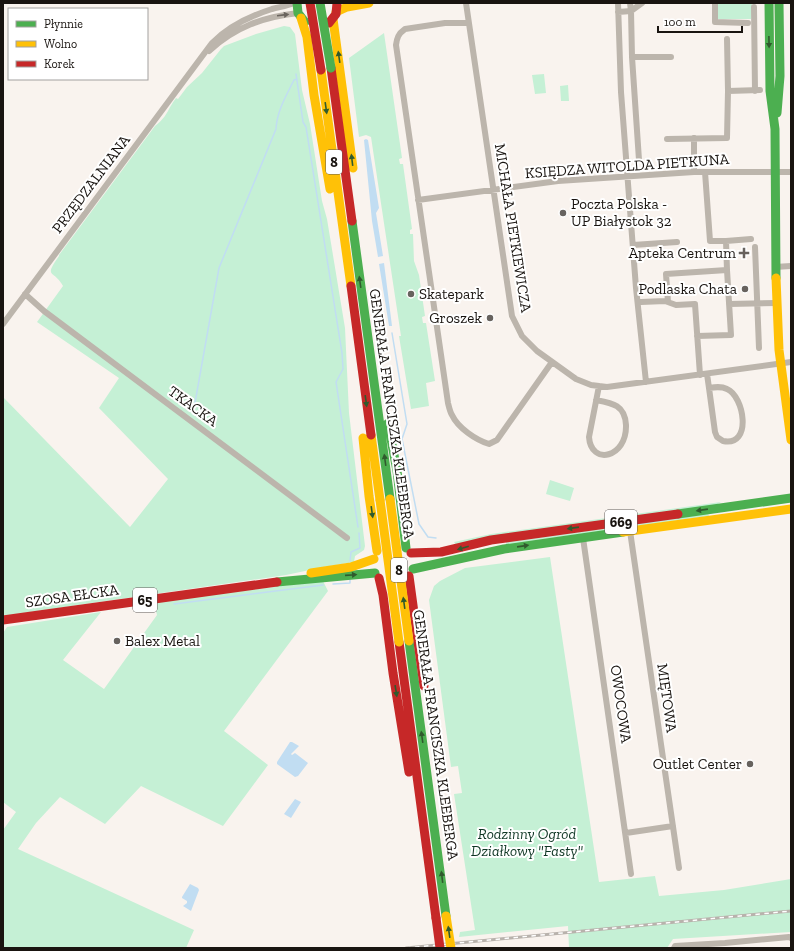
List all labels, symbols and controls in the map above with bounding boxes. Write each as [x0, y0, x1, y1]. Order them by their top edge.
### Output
legend [8, 8, 148, 80]
scale bar [658, 8, 742, 34]
one-way arrow [277, 12, 289, 18]
text: 100 m [664, 15, 696, 29]
text: Płynnie [44, 17, 83, 31]
one-way arrow [766, 36, 772, 49]
text: Wolno [44, 37, 77, 51]
one-way arrow [335, 51, 342, 63]
text: Korek [44, 57, 75, 71]
one-way arrow [323, 102, 329, 114]
street label: PRZĘDZALNIANA [48, 131, 134, 237]
street label: MICHAŁA PIETKIEWICZA [491, 142, 535, 314]
road number: 8 [326, 150, 342, 174]
street label: KSIĘDZA WITOLDA PIETKUNA [524, 150, 730, 182]
one-way arrow [349, 154, 355, 166]
place label: Poczta Polska - UP Białystok 32 [571, 195, 672, 230]
marker: Poczta Polska - UP Białystok 32 [558, 208, 568, 218]
place label: Apteka Centrum [628, 244, 736, 262]
marker: Apteka Centrum [739, 248, 749, 258]
one-way arrow [357, 276, 363, 288]
place label: Podlaska Chata [638, 280, 737, 298]
marker: Podlaska Chata [740, 284, 750, 294]
place label: Skatepark [419, 285, 484, 303]
street label: GENERAŁA FRANCISZKA KLEEBERGA [365, 287, 419, 541]
marker: Skatepark [406, 289, 416, 299]
place label: Groszek [429, 309, 482, 327]
marker: Groszek [485, 313, 495, 323]
street label: TKACKA [165, 382, 222, 430]
one-way arrow [363, 395, 369, 407]
one-way arrow [381, 454, 388, 466]
one-way arrow [369, 506, 375, 518]
one-way arrow [695, 507, 708, 513]
road number: 669 [605, 510, 637, 534]
one-way arrow [567, 525, 579, 531]
one-way arrow [517, 543, 529, 549]
one-way arrow [457, 545, 470, 551]
road number: 8 [391, 558, 407, 582]
one-way arrow [345, 571, 357, 578]
street label: SZOSA EŁCKA [24, 581, 120, 611]
road number: 65 [133, 588, 157, 612]
one-way arrow [401, 597, 407, 609]
street label: GENERAŁA FRANCISZKA KLEEBERGA [409, 608, 463, 862]
place label: Balex Metal [125, 632, 200, 650]
marker: Balex Metal [112, 636, 122, 646]
street label: MIĘTOWA [653, 662, 681, 734]
street label: OWOCOWA [607, 664, 635, 744]
one-way arrow [393, 685, 399, 697]
one-way arrow [419, 731, 425, 743]
place label: Outlet Center [653, 755, 742, 773]
marker: Outlet Center [745, 759, 755, 769]
park label: Rodzinny Ogród Działkowy "Fasty" [471, 825, 583, 860]
one-way arrow [438, 871, 445, 883]
one-way arrow [446, 926, 452, 938]

